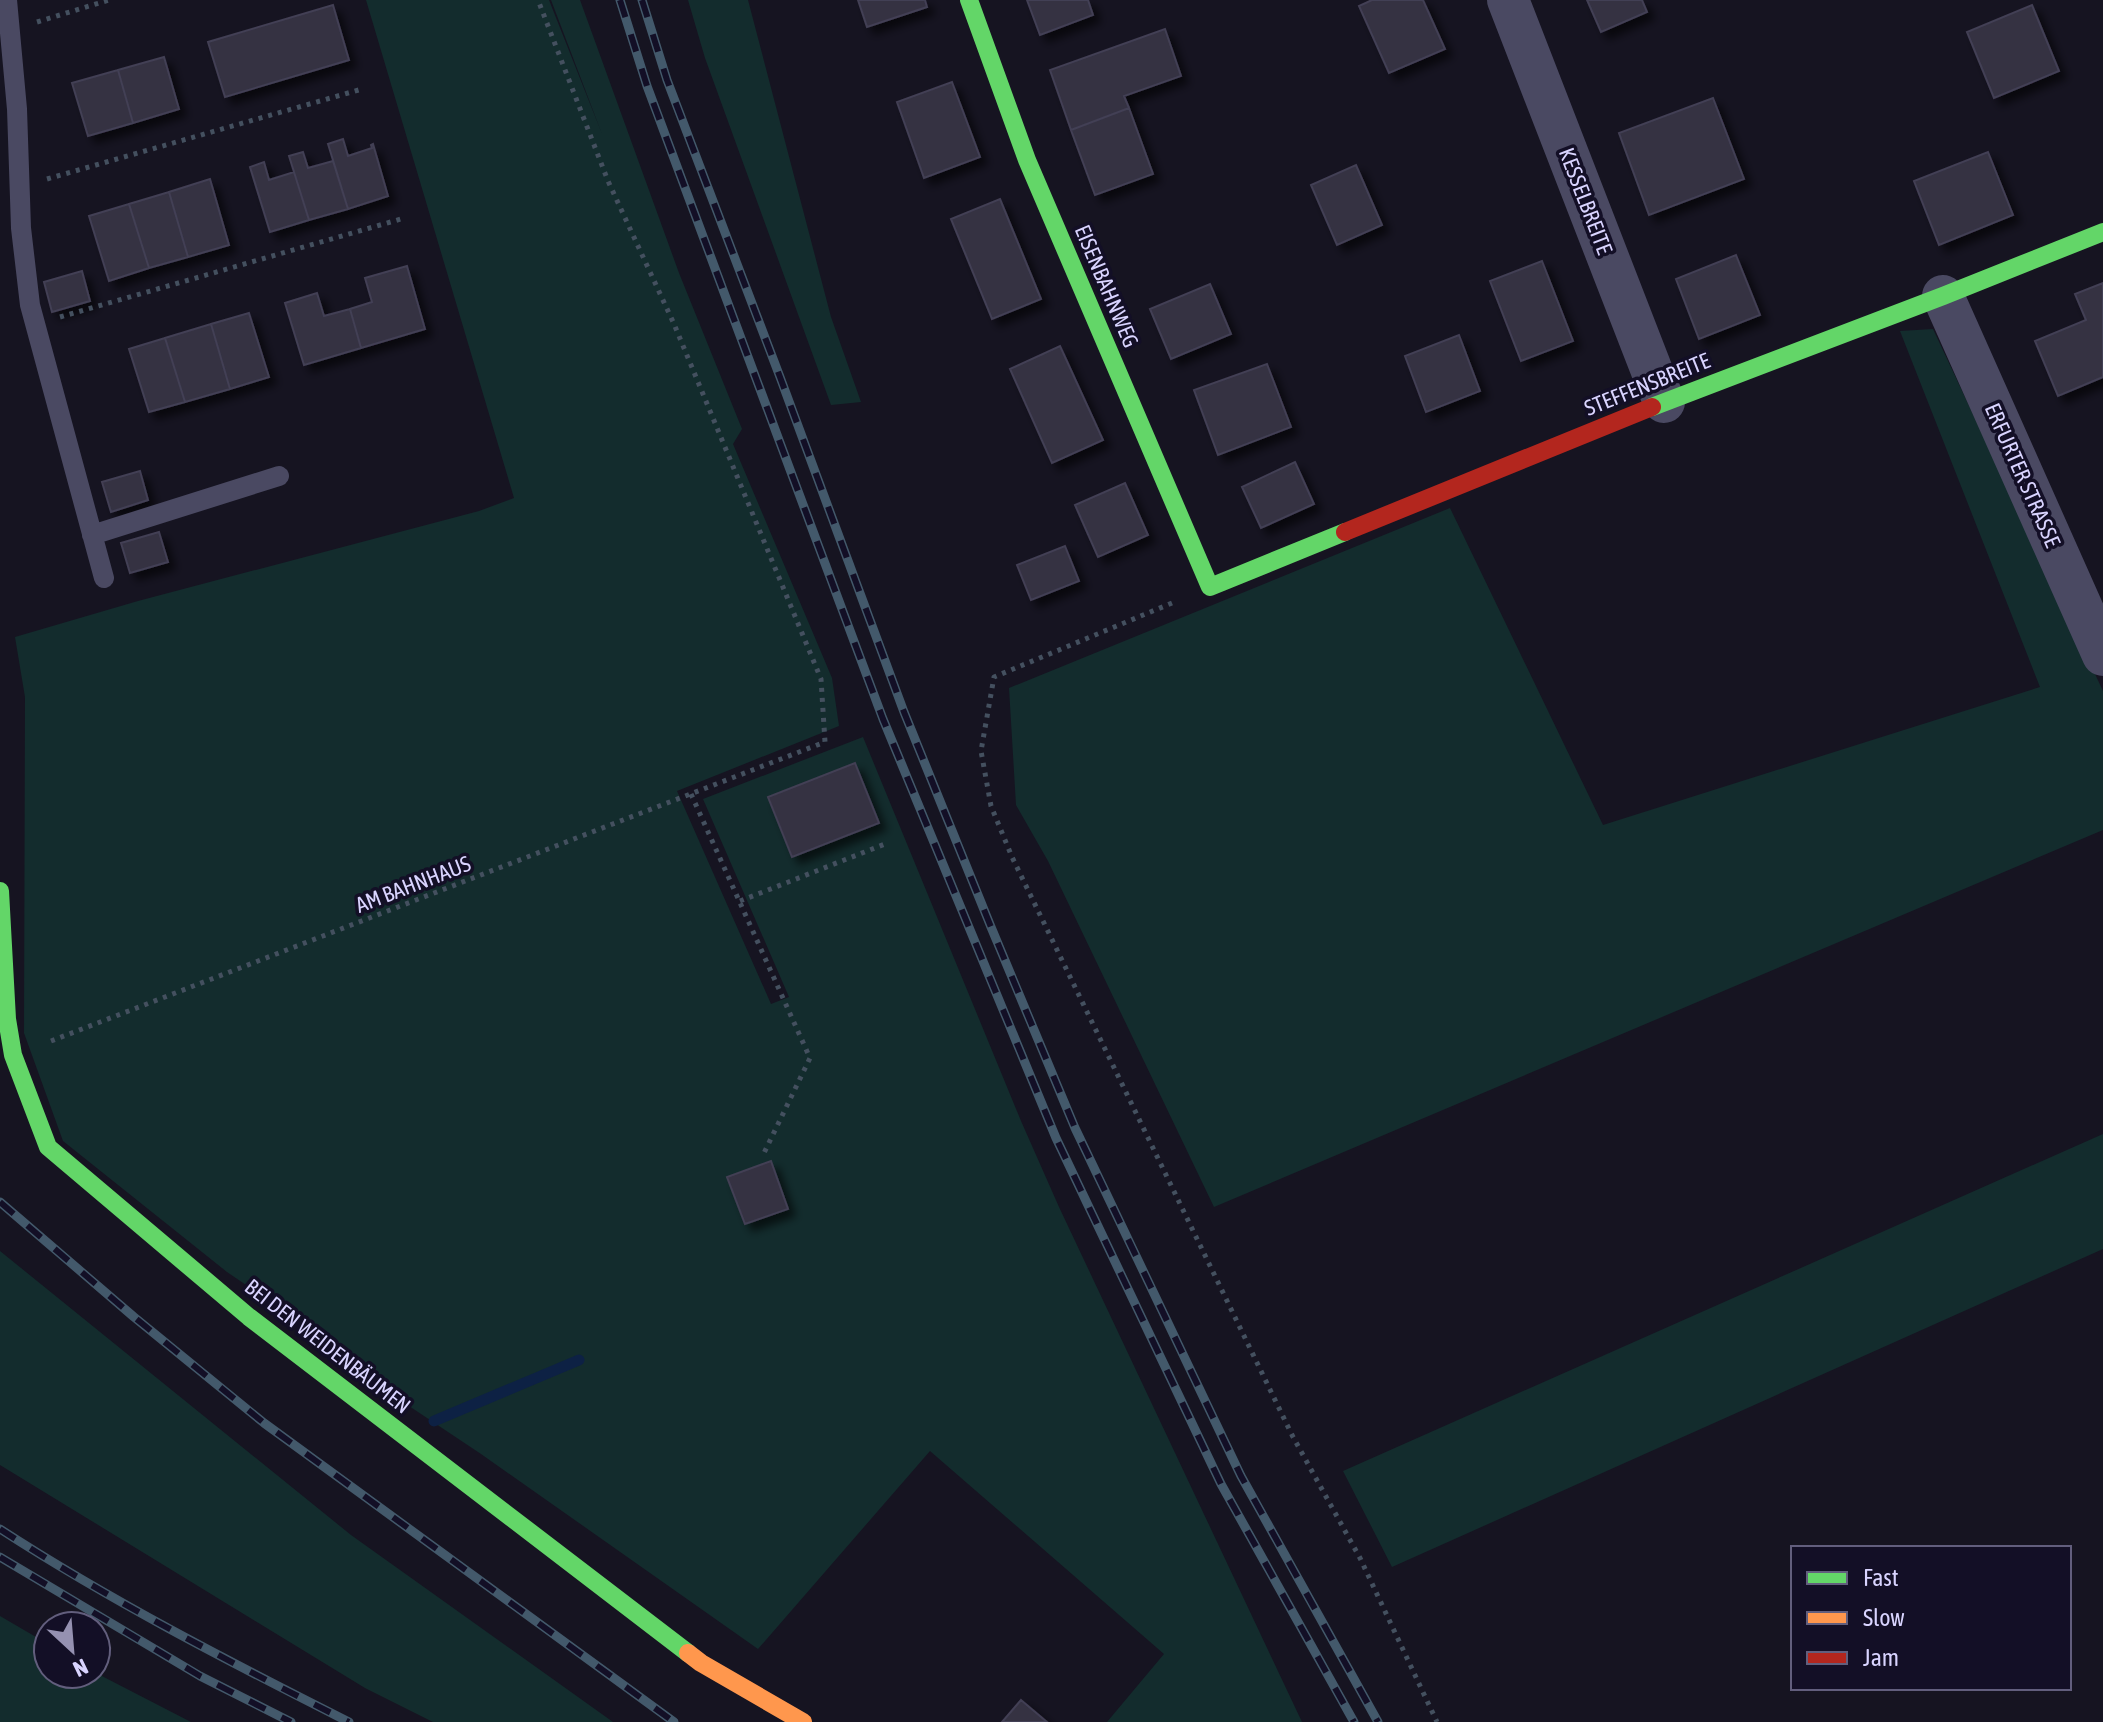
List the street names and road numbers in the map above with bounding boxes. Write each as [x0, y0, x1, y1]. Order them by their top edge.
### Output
street label: KESSELBREITE [1554, 144, 1618, 259]
street label: EISENBAHNWEG [1070, 221, 1144, 351]
street label: STEFFENSBREITE [1580, 347, 1714, 421]
street label: ERFURTER STRASSE [1980, 399, 2067, 552]
street label: AM BAHNHAUS [352, 850, 474, 918]
street label: BEI DEN WEIDENBÄUMEN [240, 1273, 416, 1419]

